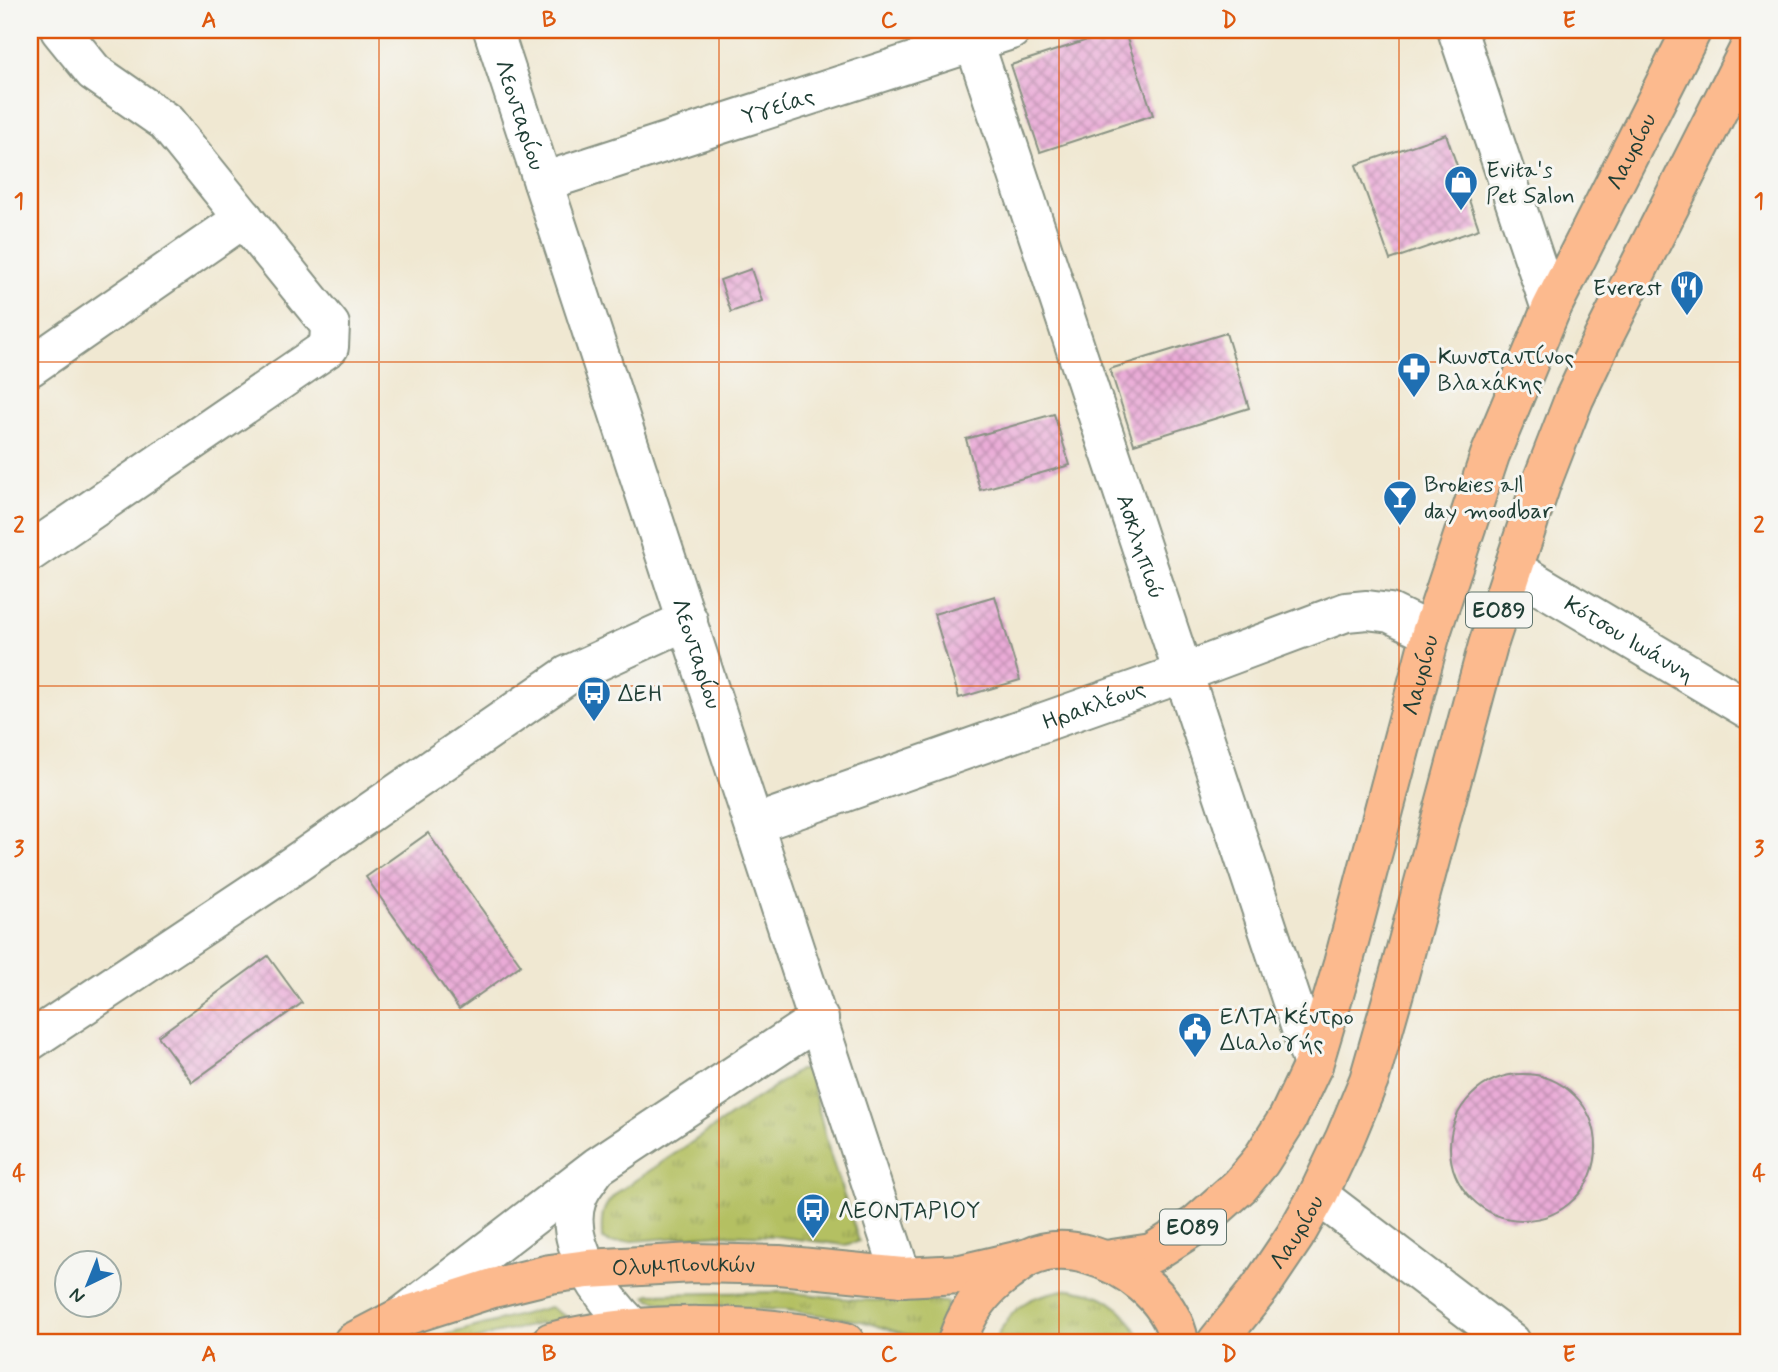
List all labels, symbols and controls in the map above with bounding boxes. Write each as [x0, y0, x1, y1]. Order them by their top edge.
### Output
text: A [201, 6, 217, 36]
text: B [542, 6, 557, 36]
text: C [881, 6, 898, 36]
text: D [1221, 6, 1237, 36]
text: E [1562, 6, 1576, 36]
street label: Λεονταρίου [487, 56, 551, 174]
street label: Υγείας [739, 82, 818, 133]
street label: Λαυρίου [1601, 109, 1665, 195]
place label: Evita's Pet Salon [1486, 156, 1575, 212]
shop icon: Evita's Pet Salon [1442, 163, 1480, 212]
text: 1 [14, 187, 24, 217]
text: 1 [1754, 187, 1764, 217]
restaurant icon: Everest [1668, 268, 1706, 317]
place label: Everest [1593, 274, 1662, 304]
place label: Κωνσταντίνος Βλαχάκης [1438, 343, 1574, 399]
pharmacy icon: Κωνσταντίνος Βλαχάκης [1395, 350, 1433, 399]
place label: Brokies all day moodbar [1424, 471, 1553, 527]
bar icon: Brokies all day moodbar [1381, 478, 1419, 527]
street label: Ασκληπιού [1108, 491, 1171, 603]
text: 2 [13, 511, 25, 541]
text: 2 [1753, 511, 1765, 541]
street label: Κότσου Ιωάννη [1558, 590, 1699, 691]
road number: ΕΟ89 [1466, 592, 1532, 628]
street label: Λεονταρίου [663, 595, 728, 713]
street label: Λαυρίου [1397, 632, 1447, 719]
bus stop icon: ΔΕΗ [575, 674, 613, 723]
street label: Ηρακλέους [1039, 674, 1150, 738]
place label: ΔΕΗ [618, 680, 663, 710]
text: 3 [14, 835, 25, 865]
text: 3 [1754, 835, 1765, 865]
place label: ΕΛΤΑ Κέντρο Διαλογής [1220, 1001, 1354, 1059]
public building icon: ΕΛΤΑ Κέντρο Διαλογής [1176, 1010, 1214, 1059]
text: 4 [12, 1159, 26, 1189]
text: 4 [1752, 1159, 1766, 1189]
street label: Λαυρίου [1264, 1190, 1332, 1276]
bus stop icon: ΛΕΟΝΤΑΡΙΟΥ [794, 1191, 832, 1240]
place label: ΛΕΟΝΤΑΡΙΟΥ [838, 1197, 980, 1227]
road number: ΕΟ89 [1160, 1210, 1226, 1244]
north arrow [52, 1250, 122, 1320]
street label: Ολυμπιονικών [611, 1250, 755, 1285]
text: N [64, 1282, 91, 1309]
text: A [201, 1340, 217, 1370]
text: B [542, 1340, 557, 1370]
text: C [881, 1340, 898, 1370]
text: D [1221, 1340, 1237, 1370]
text: E [1562, 1340, 1576, 1370]

